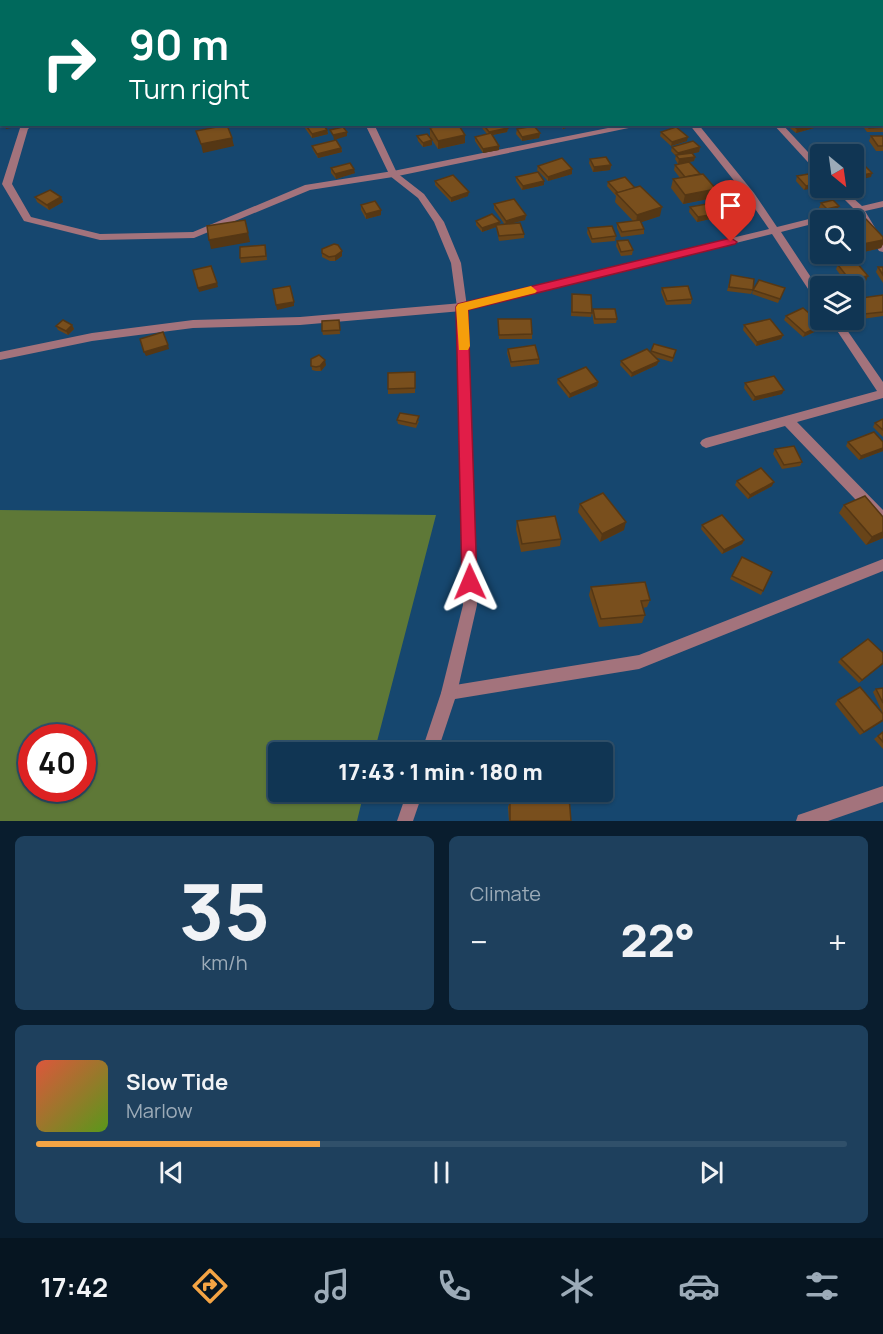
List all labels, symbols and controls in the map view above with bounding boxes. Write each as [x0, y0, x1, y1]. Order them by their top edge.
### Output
text: 90 m [129, 15, 229, 73]
icon: right [30, 24, 108, 102]
text: Turn right [129, 70, 250, 107]
north arrow [810, 144, 864, 198]
map controls [810, 144, 864, 330]
pin [705, 180, 756, 242]
icon: arrive [714, 189, 747, 222]
button: search [810, 210, 864, 264]
button: layers [810, 276, 864, 330]
position arrow [438, 550, 502, 614]
speed limit sign: 40 [18, 724, 96, 802]
text: 17:43 · 1 min · 180 m [338, 757, 543, 787]
text: 35 [179, 857, 270, 963]
text: Climate [470, 880, 541, 907]
text: 22° [621, 909, 695, 971]
text: − [470, 919, 488, 964]
text: + [828, 919, 847, 964]
text: km/h [201, 949, 248, 976]
text: Slow Tide [126, 1067, 228, 1097]
text: Marlow [126, 1097, 193, 1124]
icon: previous [155, 1156, 188, 1189]
icon: pause [425, 1156, 458, 1189]
icon: next [695, 1156, 728, 1189]
icon: directions [189, 1265, 231, 1307]
icon: music [311, 1265, 353, 1307]
icon: phone [433, 1265, 475, 1307]
icon: climate [556, 1265, 598, 1307]
icon: car [678, 1265, 720, 1307]
icon: filters [801, 1265, 843, 1307]
text: 17:42 [40, 1268, 108, 1305]

